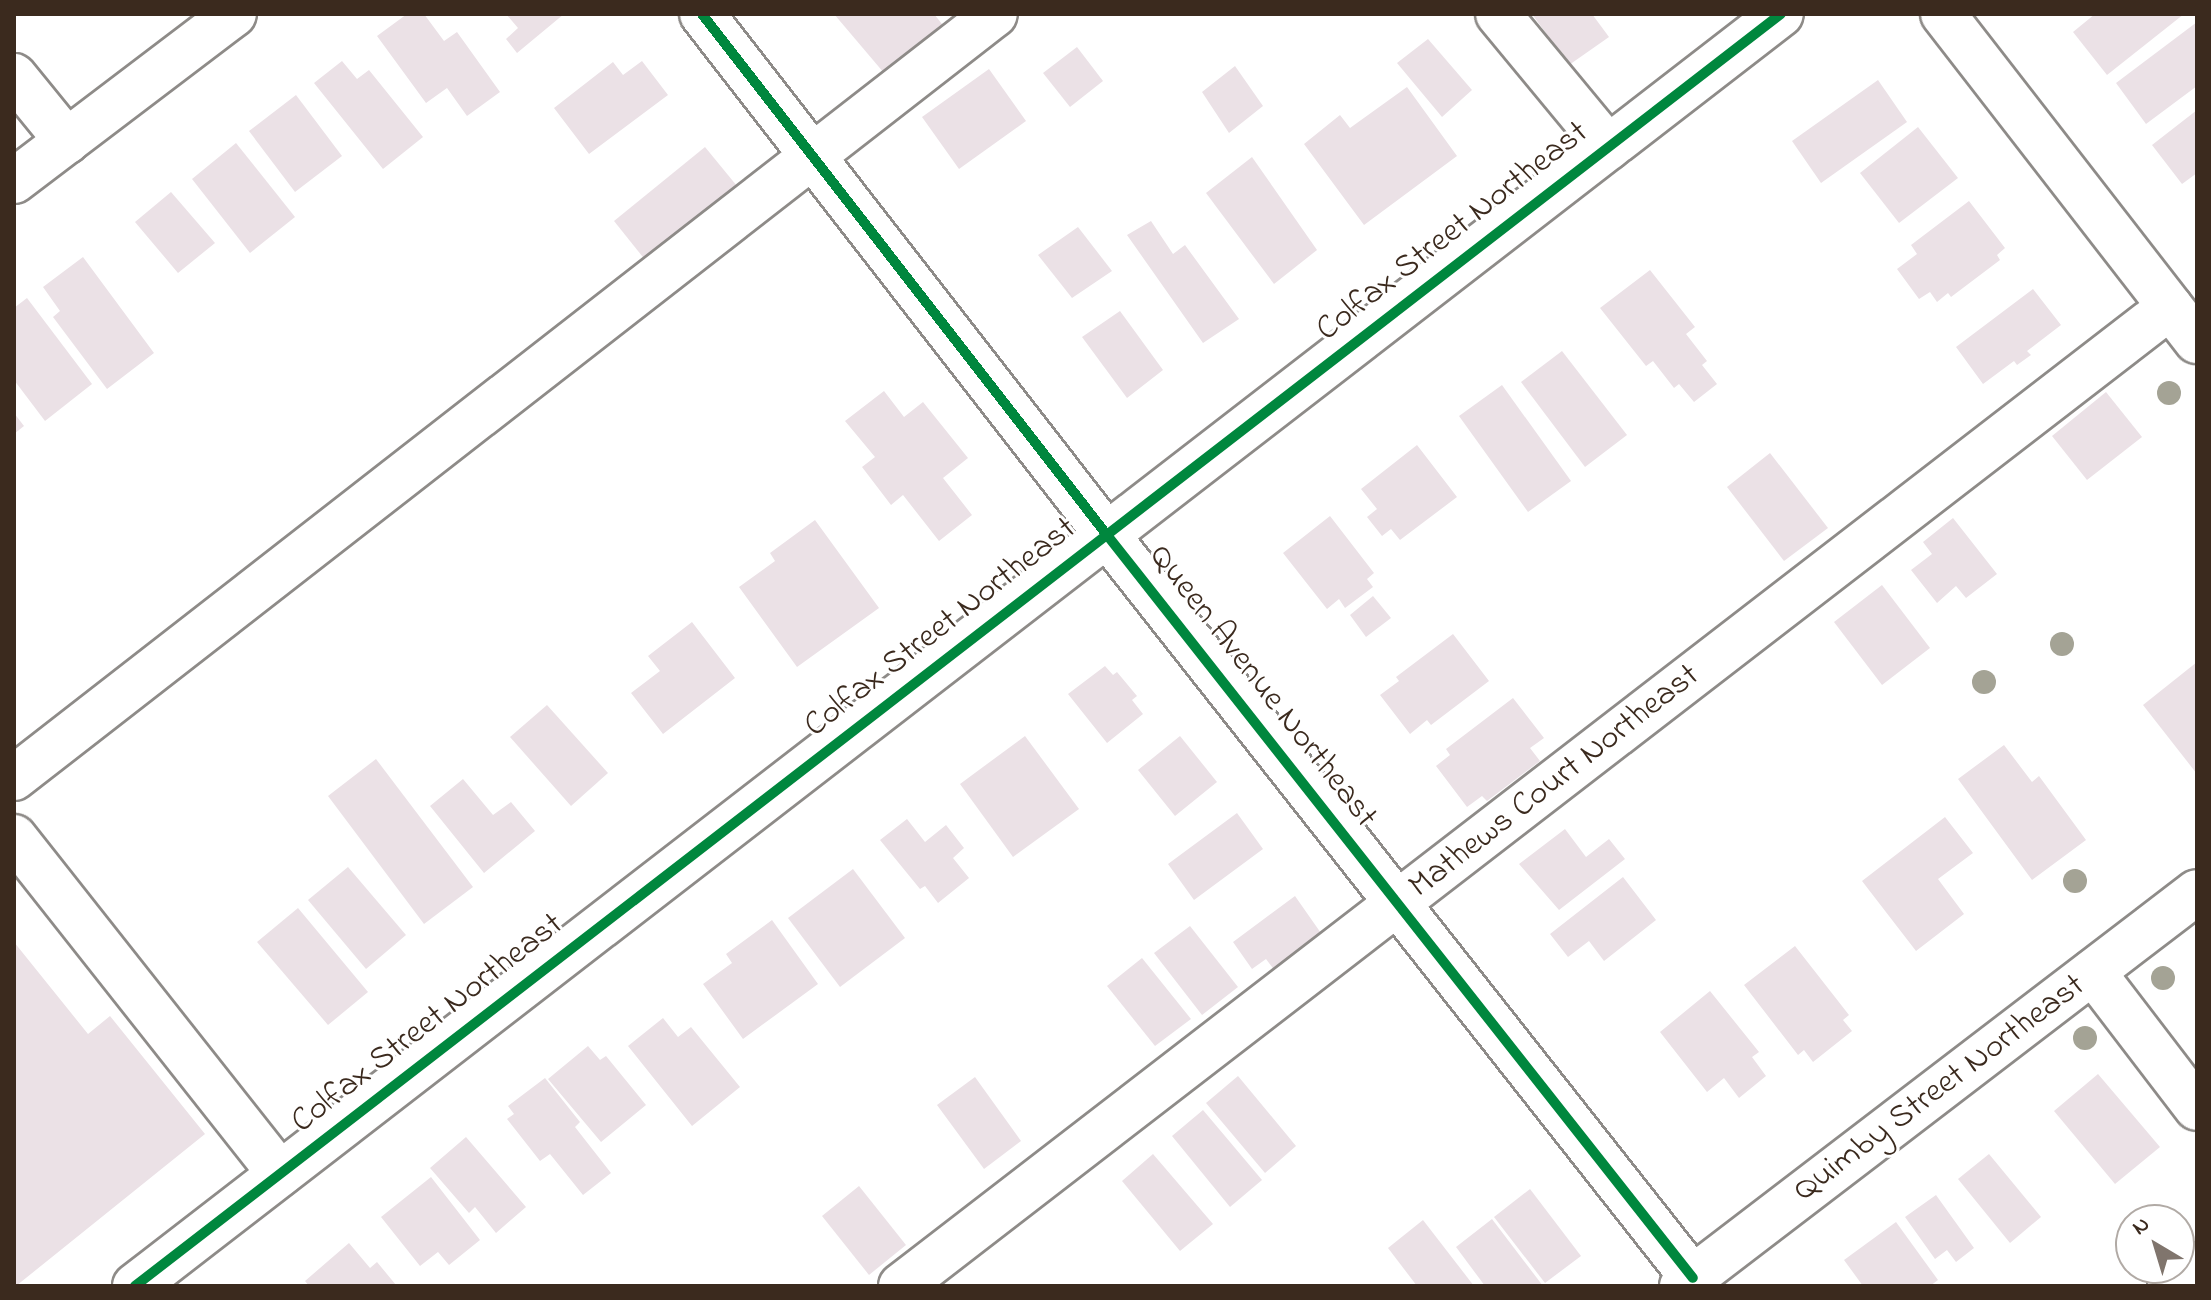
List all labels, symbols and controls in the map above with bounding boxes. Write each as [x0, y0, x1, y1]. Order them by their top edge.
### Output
street label: Colfax Street Northeast [1309, 113, 1597, 351]
street label: Colfax Street Northeast [797, 509, 1085, 747]
street label: Queen Avenue Northeast [1139, 537, 1385, 837]
street label: Mathews Court Northeast [1402, 656, 1708, 908]
street label: Colfax Street Northeast [284, 905, 572, 1143]
street label: Quimby Street Northeast [1786, 966, 2094, 1212]
north arrow [2115, 1204, 2195, 1284]
text: N [2126, 1209, 2157, 1244]

